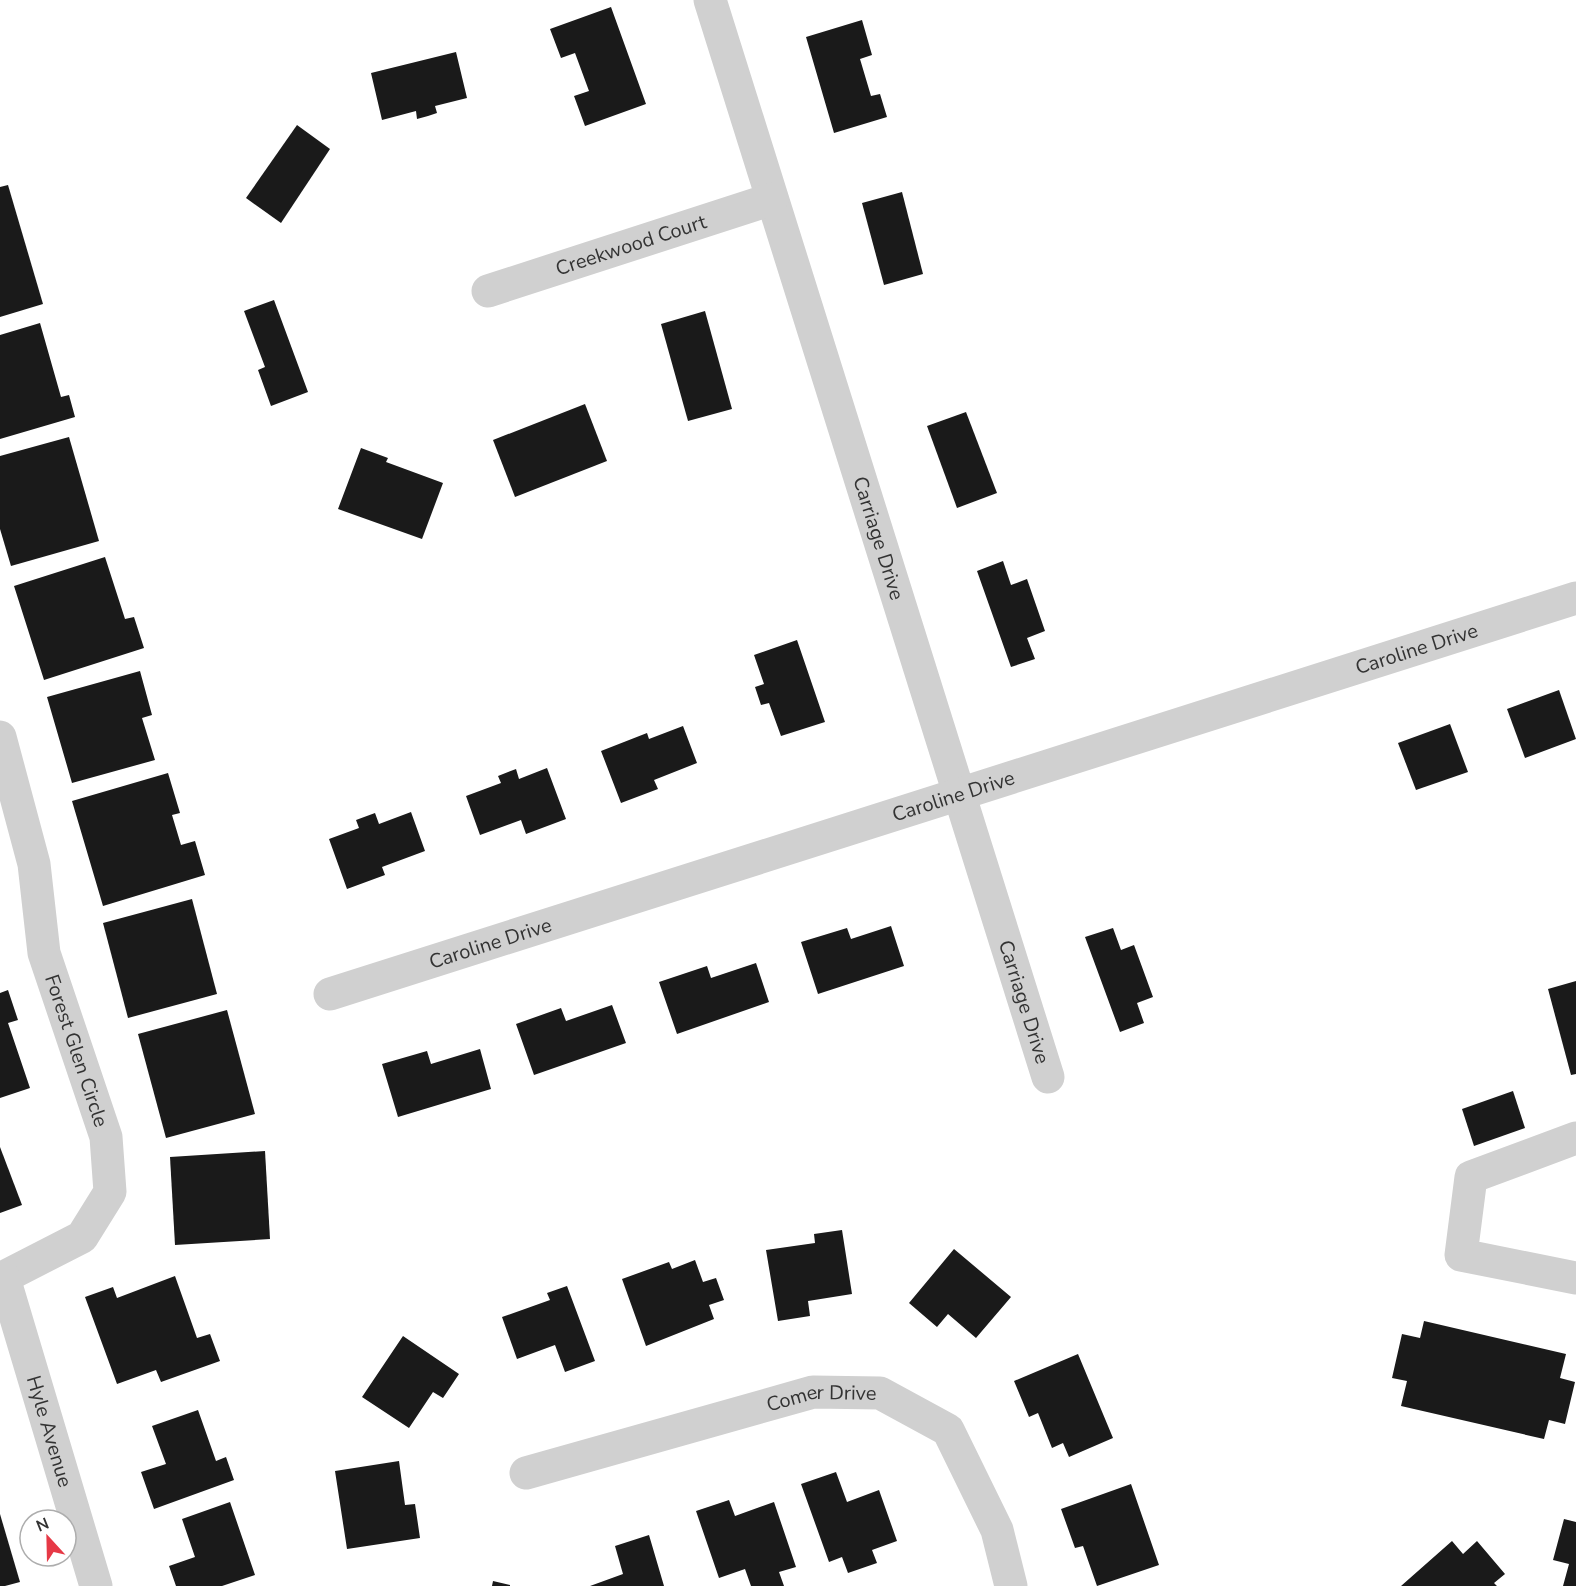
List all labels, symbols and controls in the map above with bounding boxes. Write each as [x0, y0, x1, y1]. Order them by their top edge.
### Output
street label: Creekwood Court [552, 208, 711, 282]
street label: Carriage Drive [846, 473, 910, 604]
street label: Caroline Drive [1352, 617, 1481, 681]
street label: Caroline Drive [889, 764, 1018, 829]
street label: Caroline Drive [426, 911, 555, 976]
street label: Carriage Drive [992, 937, 1056, 1067]
street label: Forest Glen Circle [38, 971, 115, 1131]
street label: Hyle Avenue [20, 1372, 79, 1491]
street label: Comer Drive [763, 1378, 877, 1418]
north arrow [18, 1508, 78, 1568]
text: N [33, 1513, 52, 1537]

